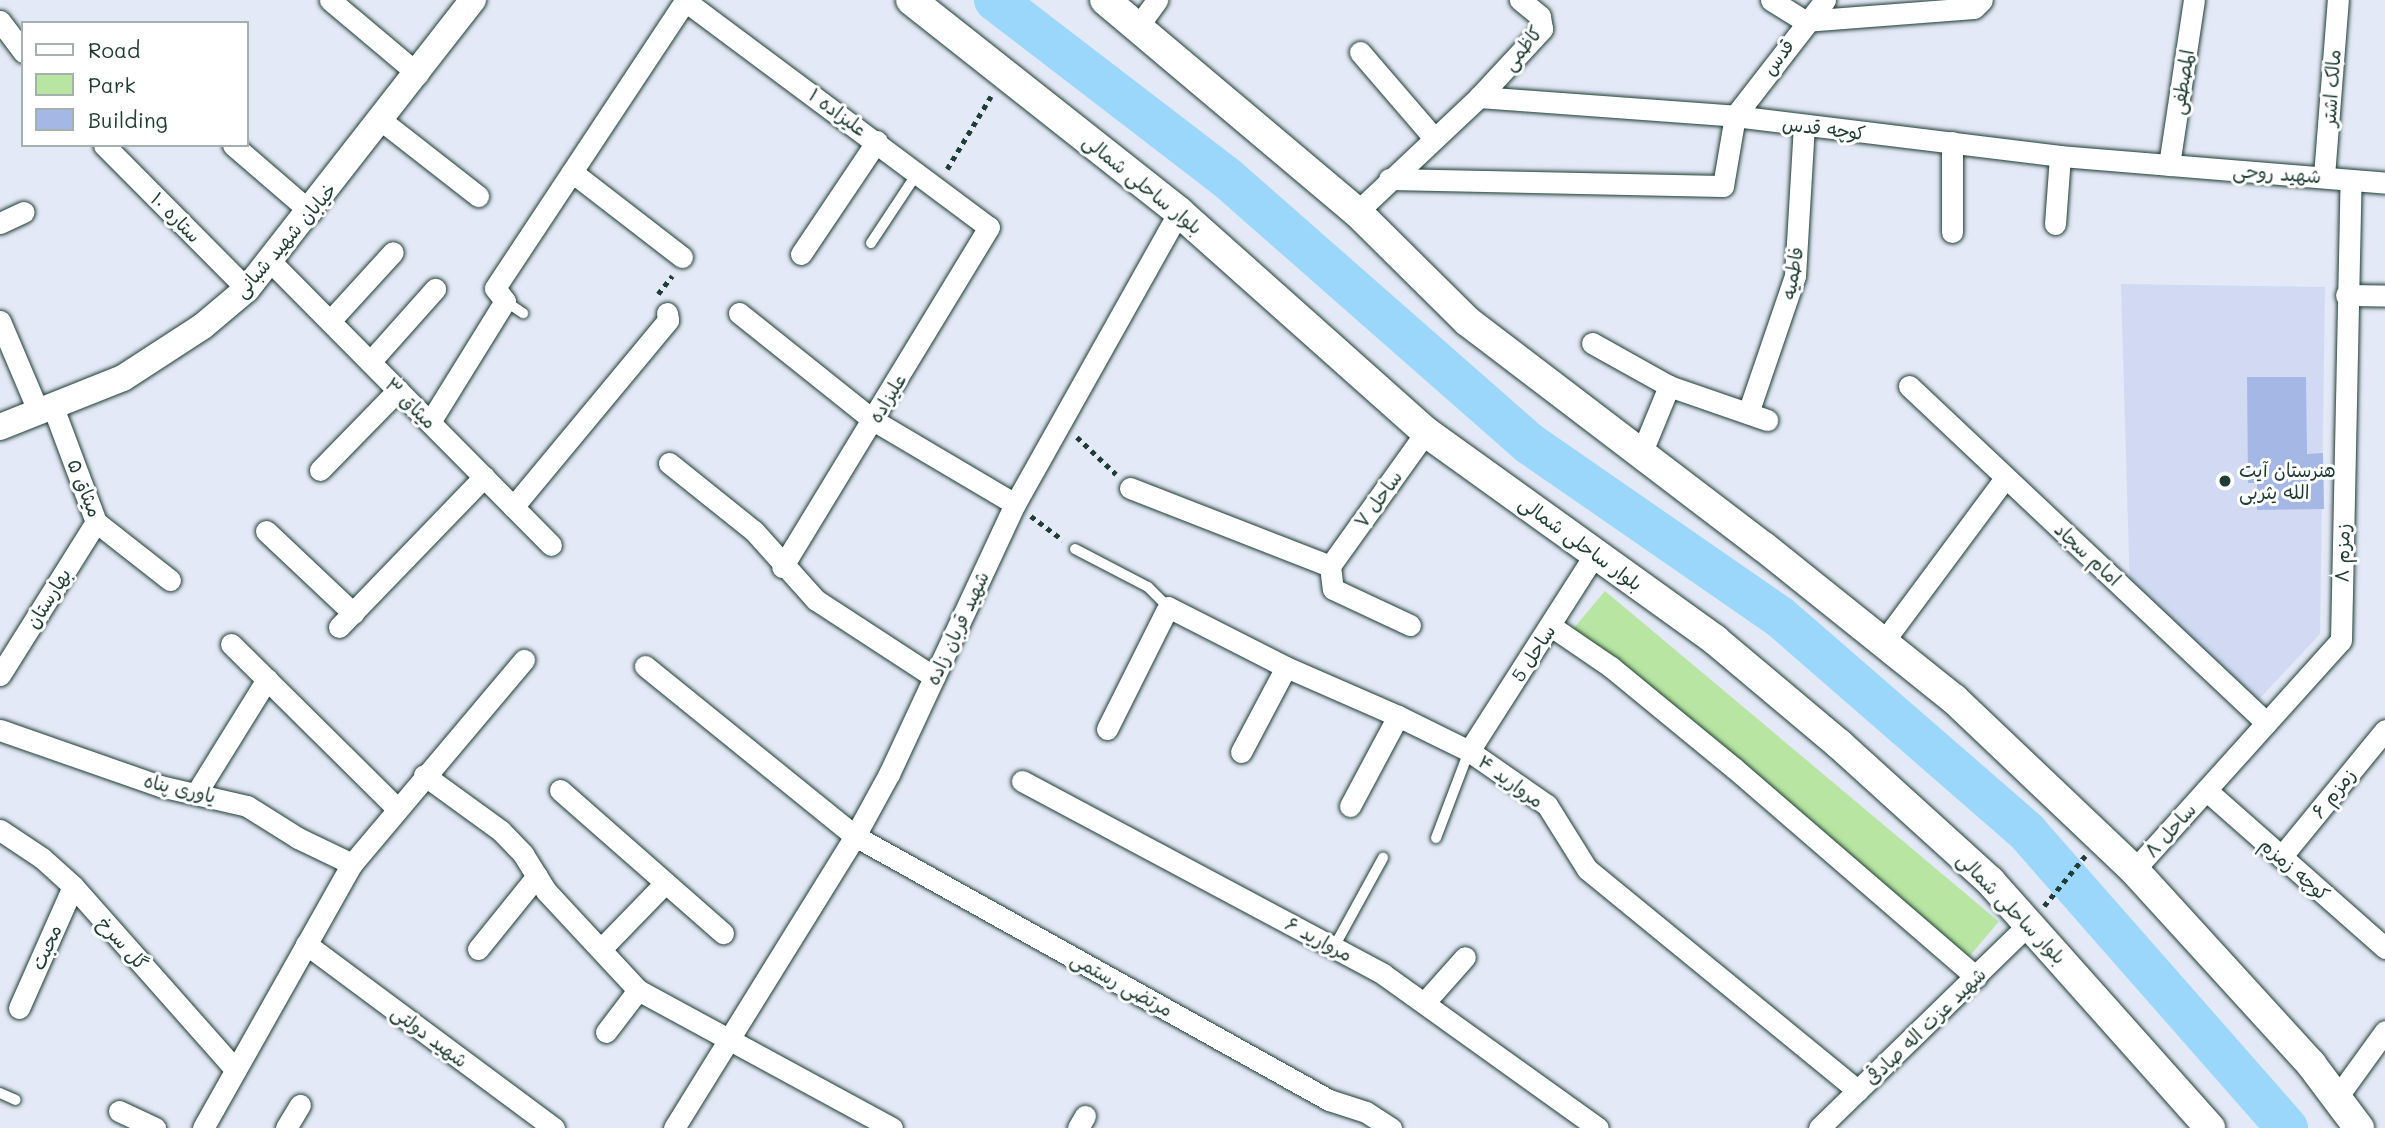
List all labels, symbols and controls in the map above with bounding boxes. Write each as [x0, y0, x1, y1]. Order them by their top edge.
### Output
legend [21, 21, 248, 147]
street label: کاظمی [1497, 21, 1547, 75]
street label: قدس [1757, 35, 1799, 79]
text: Road [88, 36, 140, 63]
street label: المصطفی [2166, 48, 2198, 116]
street label: مالک اشتر [2317, 49, 2345, 127]
text: Park [88, 71, 136, 98]
street label: علیزاده ۱ [804, 83, 872, 141]
text: Building [88, 106, 168, 133]
street label: کوچه قدس [1781, 112, 1867, 144]
street label: بلوار ساحلی شمالی [1079, 129, 1207, 239]
street label: شهید روحی [2232, 159, 2322, 187]
street label: خیابان شهید شبانی [229, 178, 341, 302]
street label: ستاره ۱۰ [146, 187, 206, 247]
street label: فاطمیه [1776, 245, 1808, 301]
street label: علیزاده [863, 369, 911, 427]
street label: میثاق ۳ [381, 373, 441, 433]
street label: میثاق ۵ [63, 456, 107, 520]
place label: هنرستان آیت الله یثربی [2239, 459, 2336, 503]
street label: ساحل ۷ [1349, 466, 1407, 532]
marker: هنرستان آیت الله یثربی [2217, 473, 2233, 489]
street label: بلوار ساحلی شمالی [1515, 491, 1647, 595]
street label: امام سجاد [2050, 518, 2126, 590]
street label: زمزم ۸ [2330, 523, 2354, 583]
street label: بهارستان [21, 564, 75, 632]
street label: شهید قربان زاده [921, 567, 993, 689]
street label: ساحل 5 [1506, 620, 1560, 686]
street label: مروارید ۴ [1474, 750, 1548, 812]
street label: زمزم ۶ [2306, 763, 2360, 823]
street label: یاوری پناه [142, 769, 218, 807]
street label: ساحل ۸ [2140, 798, 2200, 862]
street label: کوچه زمزم [2256, 833, 2334, 905]
street label: بلوار ساحلی شمالی [1953, 847, 2071, 969]
street label: گل سرخ [93, 912, 153, 974]
street label: مروارید ۶ [1282, 912, 1356, 966]
street label: محبت [26, 921, 66, 973]
street label: مرتضی رستمی [1067, 947, 1177, 1021]
street label: شهید عزت اله صادقی [1860, 962, 1990, 1090]
street label: شهید دولتی [387, 1000, 473, 1072]

